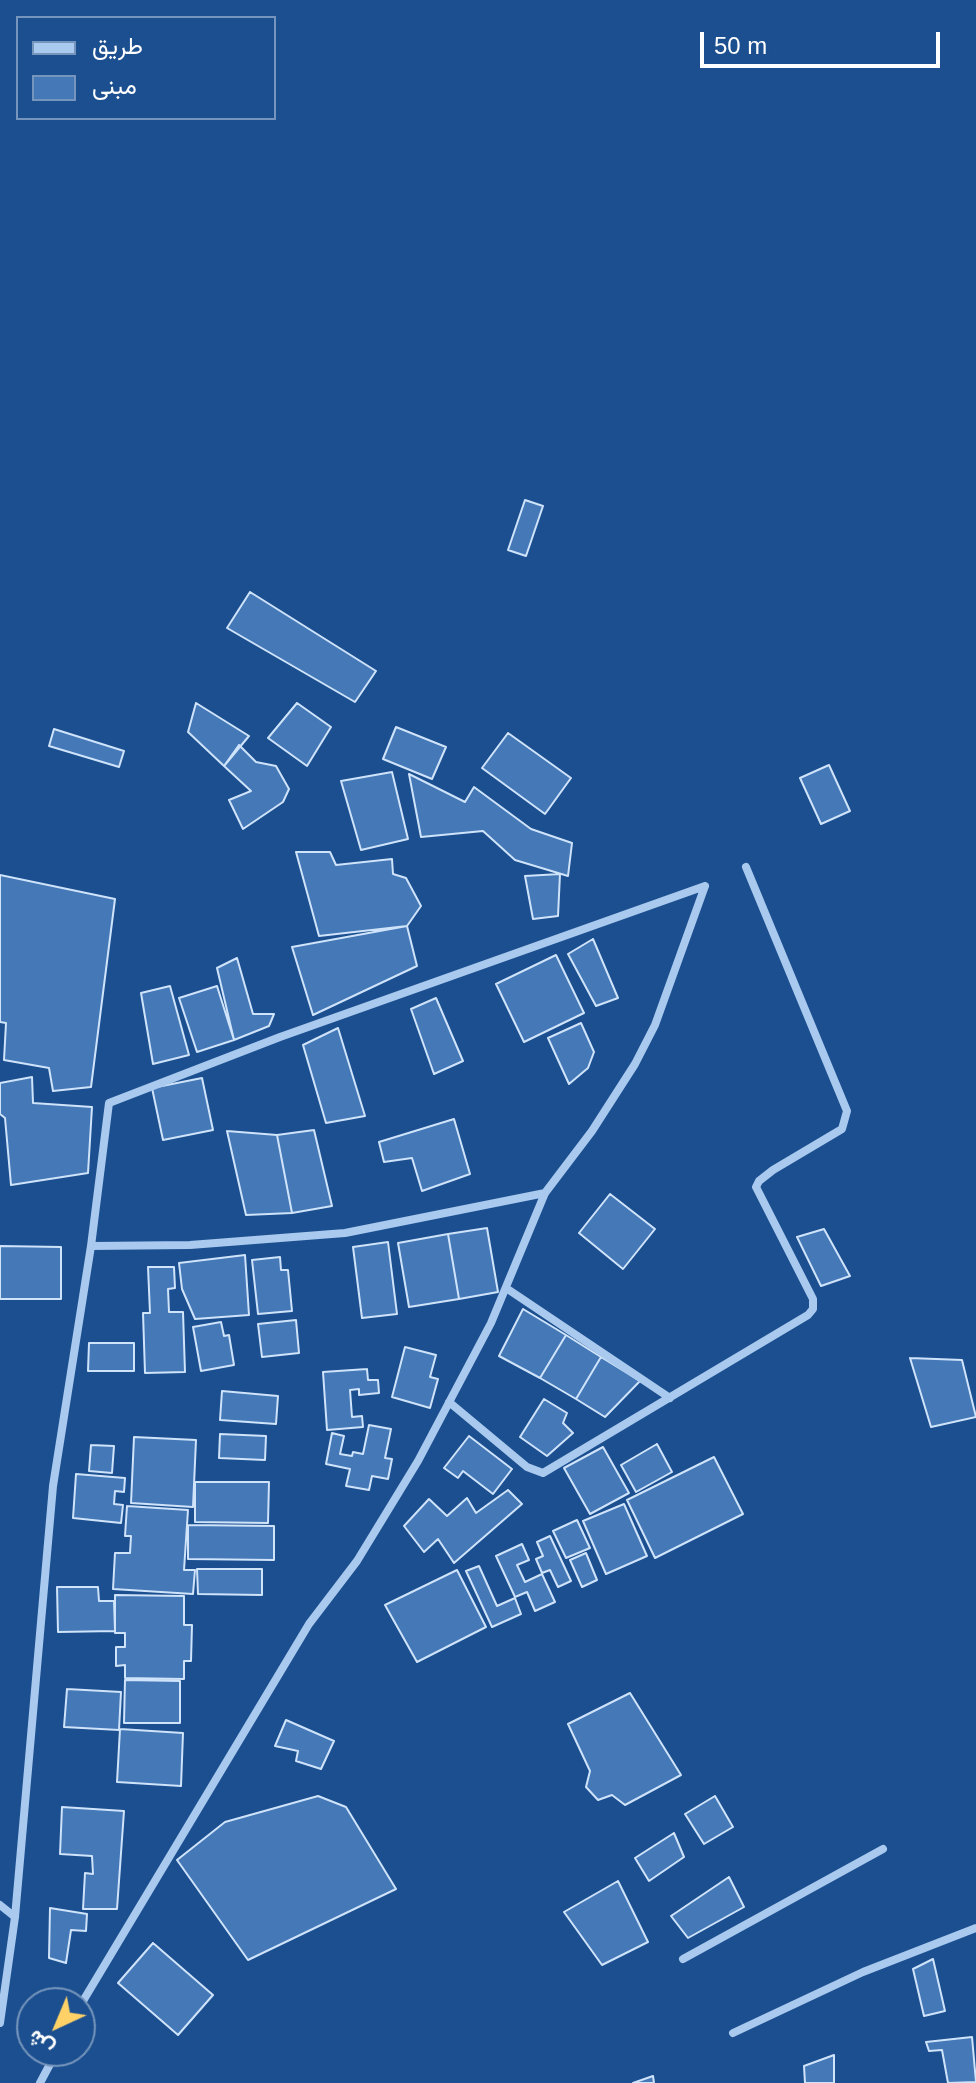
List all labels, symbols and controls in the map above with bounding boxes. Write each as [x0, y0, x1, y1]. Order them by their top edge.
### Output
legend [16, 16, 276, 120]
scale bar [704, 16, 944, 66]
text: طريق [92, 32, 143, 59]
text: 50 m [714, 32, 767, 59]
text: مبنى [92, 72, 137, 99]
north arrow [16, 1987, 96, 2067]
text: ش [22, 2025, 59, 2061]

